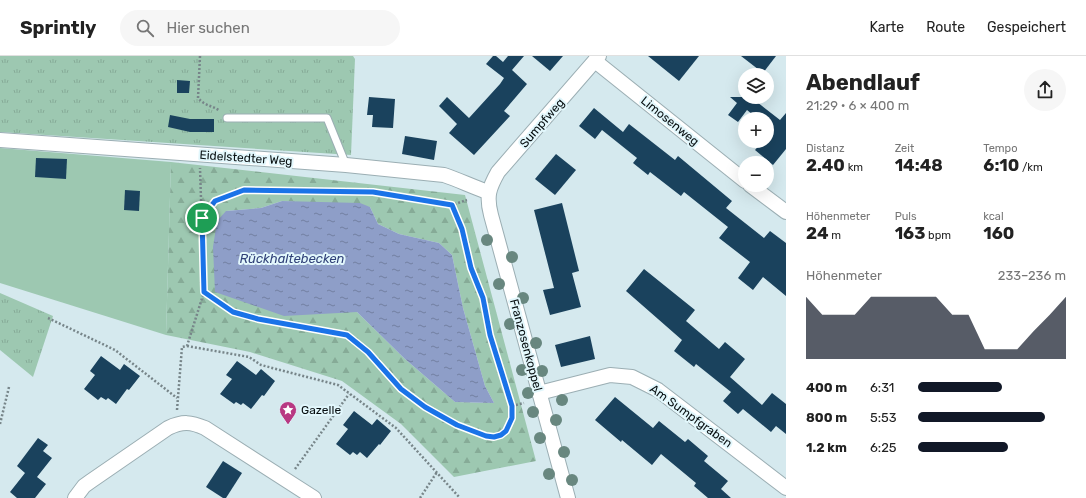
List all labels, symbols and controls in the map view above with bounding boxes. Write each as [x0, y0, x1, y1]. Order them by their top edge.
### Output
search box [120, 10, 400, 46]
text: Sprintly [20, 16, 96, 39]
icon: search [134, 17, 156, 39]
text: Hier suchen [166, 19, 250, 37]
text: Karte [869, 19, 904, 36]
text: Route [926, 19, 965, 36]
text: Gespeichert [987, 19, 1066, 36]
map controls [738, 68, 774, 192]
button: layers [738, 68, 774, 104]
text: Abendlauf [806, 69, 920, 96]
button: share [1024, 69, 1066, 111]
street label: Limosenweg [638, 93, 702, 149]
street label: Sumpfweg [517, 96, 567, 150]
text: 21:29 · 6 × 400 m [806, 98, 909, 113]
button: + [738, 112, 774, 148]
text: Distanz [806, 142, 844, 155]
text: Zeit [895, 142, 914, 155]
text: Tempo [983, 142, 1017, 155]
street label: Eidelstedter Weg [199, 148, 293, 168]
text: 2.40 [806, 155, 845, 175]
text: 14:48 [895, 155, 943, 175]
text: 6:10 [983, 155, 1019, 175]
button: − [738, 156, 774, 192]
text: km [845, 161, 863, 174]
text: /km [1019, 161, 1043, 174]
pin [185, 201, 219, 235]
icon: arrive [191, 207, 213, 229]
text: Höhenmeter [806, 210, 870, 223]
text: Puls [895, 210, 917, 223]
text: kcal [983, 210, 1004, 223]
text: 24 [806, 223, 829, 243]
text: 163 [895, 223, 925, 243]
text: 160 [983, 223, 1014, 243]
text: m [829, 229, 841, 242]
text: bpm [925, 229, 951, 242]
water label: Rückhaltebecken [240, 251, 345, 266]
text: Höhenmeter [806, 268, 882, 283]
text: 233–236 m [998, 268, 1066, 283]
street label: Franzosenkoppel [507, 297, 545, 393]
text: 400 m [806, 380, 847, 395]
text: 6:31 [870, 380, 894, 395]
street label: Am Sumpfgraben [647, 382, 735, 450]
place icon: Gazelle [278, 400, 298, 425]
place label: Gazelle [301, 403, 341, 417]
text: 800 m [806, 410, 847, 425]
text: 5:53 [870, 410, 897, 425]
text: 1.2 km [806, 440, 847, 455]
text: 6:25 [870, 440, 897, 455]

